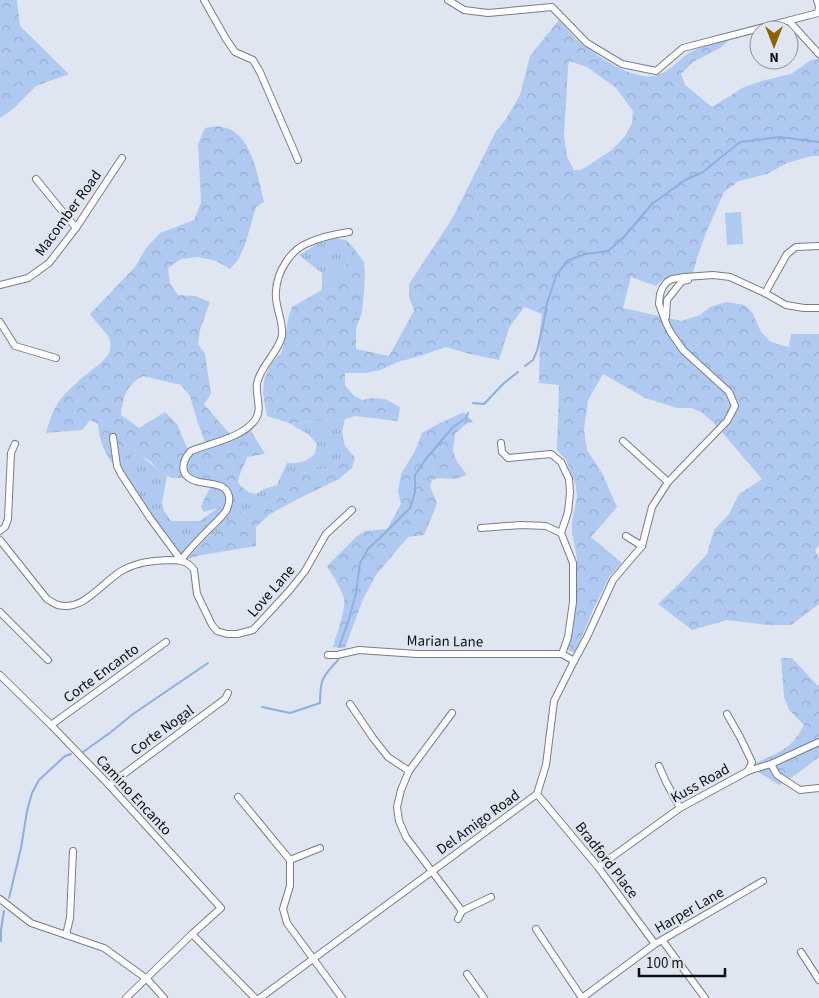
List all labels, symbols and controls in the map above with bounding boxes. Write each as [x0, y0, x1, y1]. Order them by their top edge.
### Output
north arrow [749, 20, 799, 70]
text: N [769, 47, 779, 67]
street label: Macomber Road [30, 166, 107, 261]
street label: Love Lane [243, 561, 300, 622]
street label: Marian Lane [407, 630, 483, 653]
street label: Corte Encanto [59, 639, 143, 708]
street label: Corte Nogal [126, 700, 198, 761]
street label: Camino Encanto [91, 750, 176, 840]
street label: Kuss Road [667, 759, 733, 808]
street label: Del Amigo Road [432, 785, 524, 860]
street label: Bradford Place [570, 818, 643, 903]
street label: Harper Lane [651, 882, 728, 939]
scale bar [639, 946, 725, 978]
text: 100 m [646, 953, 684, 974]

